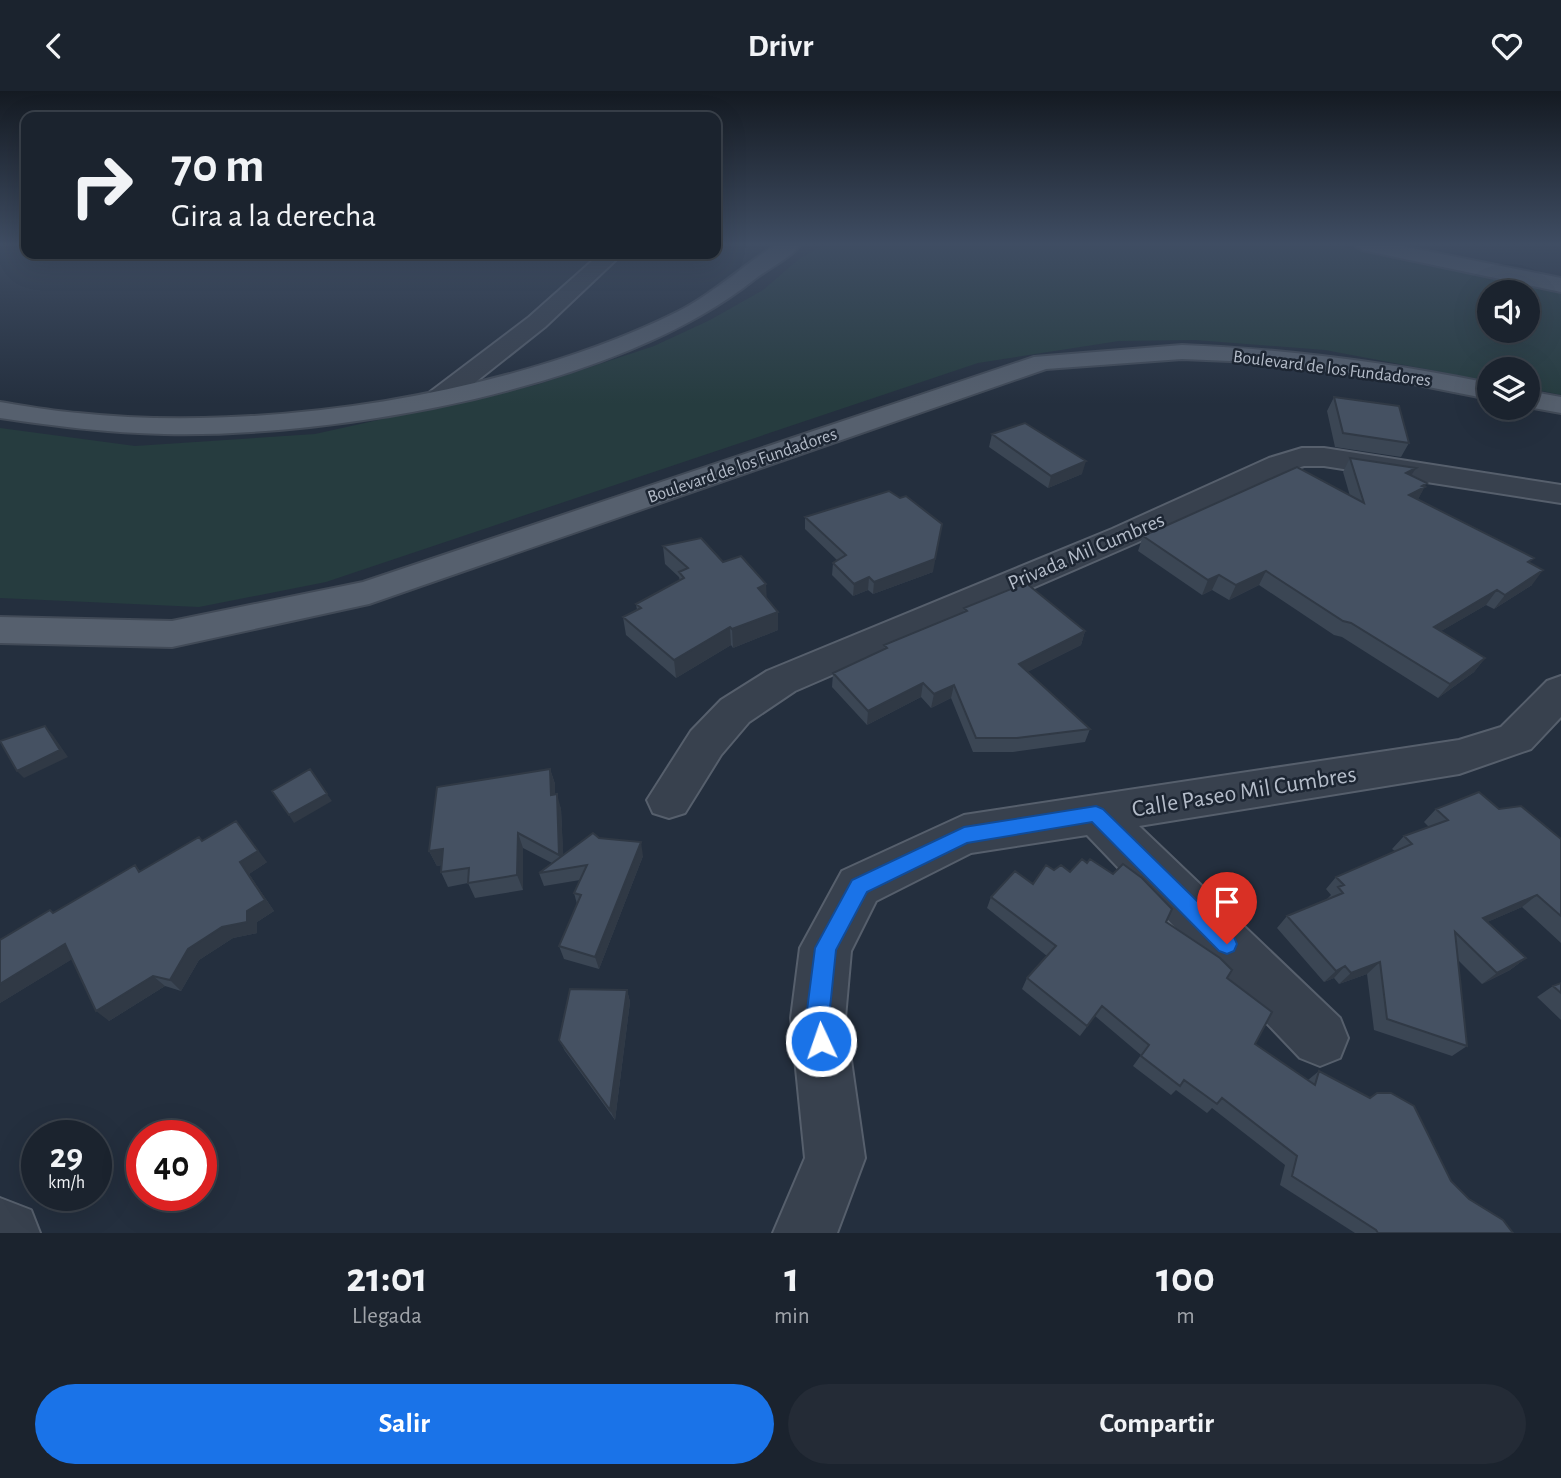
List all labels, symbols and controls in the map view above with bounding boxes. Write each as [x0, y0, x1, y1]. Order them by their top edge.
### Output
icon: back [35, 27, 73, 65]
icon: heart [1488, 27, 1526, 65]
text: Drivr [748, 30, 813, 62]
icon: right [56, 140, 147, 231]
text: 70 m [171, 142, 265, 191]
text: Gira a la derecha [171, 200, 376, 232]
map controls [1477, 280, 1540, 420]
button: sound [1477, 280, 1540, 343]
street label: Boulevard de los Fundadores [1232, 348, 1432, 390]
button: layers [1477, 357, 1540, 420]
street label: Boulevard de los Fundadores [645, 425, 839, 507]
street label: Privada Mil Cumbres [1005, 509, 1168, 594]
street label: Calle Paseo Mil Cumbres [1130, 762, 1358, 822]
pin [1197, 872, 1257, 944]
icon: arrive [1208, 883, 1246, 921]
position arrow [784, 1004, 858, 1078]
speed limit sign: 40 [126, 1120, 217, 1211]
text: 29 [50, 1139, 83, 1174]
text: km/h [48, 1174, 85, 1192]
text: 21:01 [346, 1257, 428, 1299]
text: 1 [784, 1257, 799, 1299]
text: 100 [1156, 1257, 1215, 1299]
text: Llegada [352, 1305, 422, 1328]
text: min [774, 1305, 810, 1328]
text: m [1176, 1305, 1195, 1328]
button: Salir [35, 1384, 774, 1464]
button: Compartir [788, 1384, 1526, 1464]

